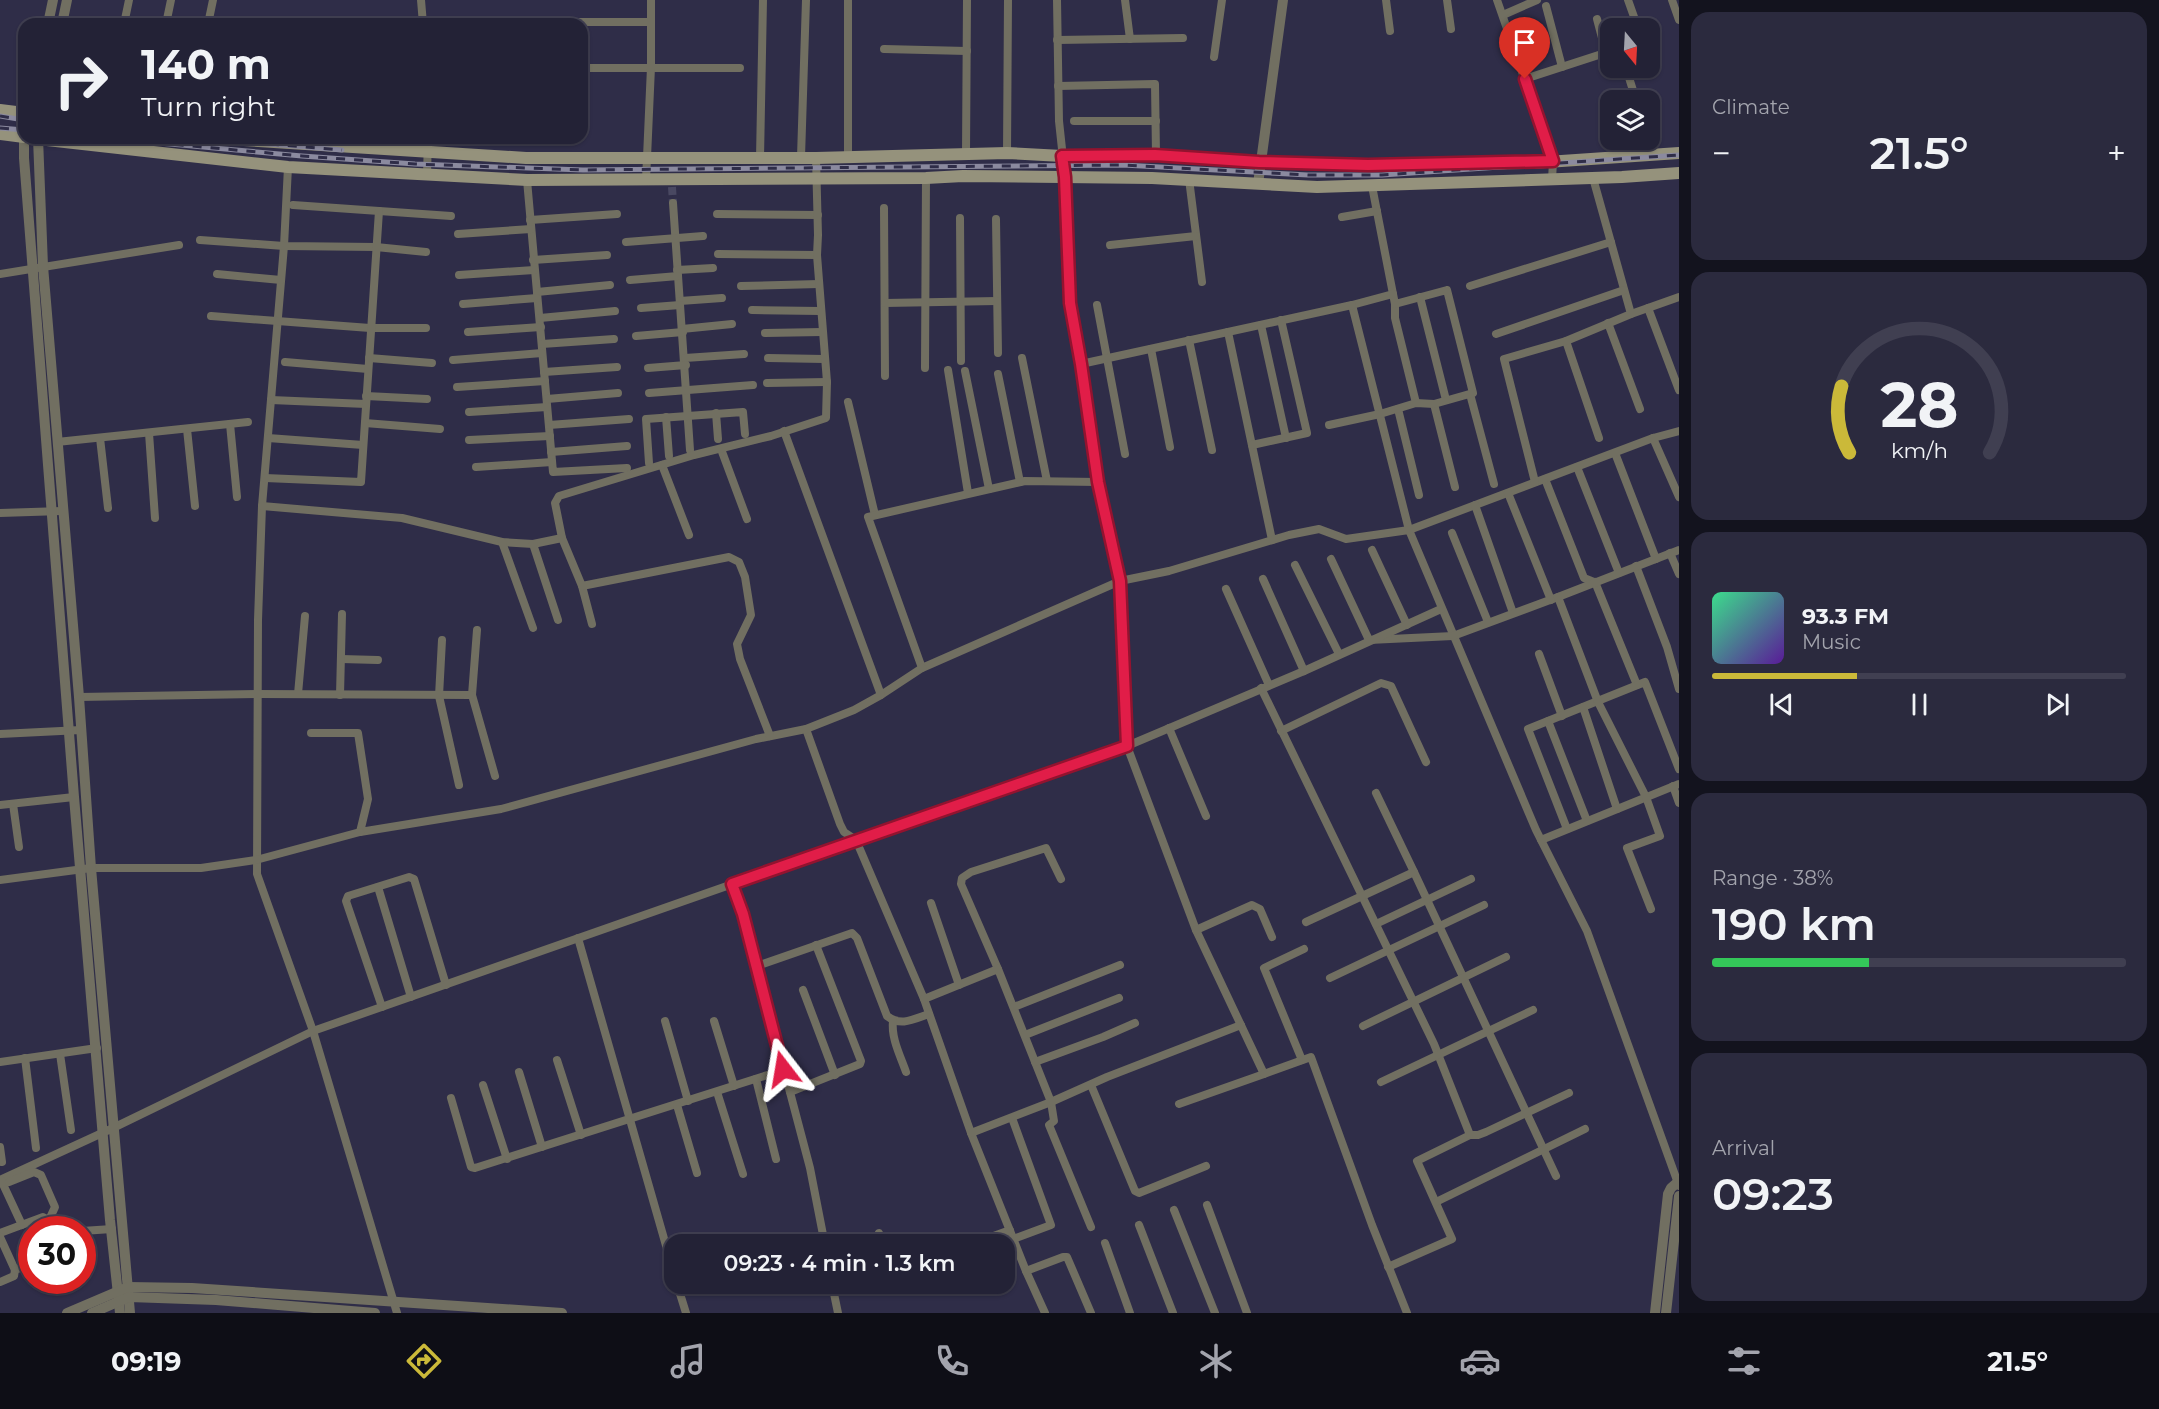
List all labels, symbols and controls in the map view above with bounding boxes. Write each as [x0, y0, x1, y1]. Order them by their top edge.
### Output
pin [1499, 17, 1550, 79]
north arrow [1600, 18, 1660, 78]
map controls [1600, 18, 1660, 150]
icon: arrive [1508, 26, 1541, 59]
text: 140 m [141, 38, 271, 90]
icon: right [42, 42, 120, 120]
text: Turn right [141, 90, 276, 123]
button: layers [1600, 90, 1660, 150]
text: Climate [1712, 95, 1790, 119]
text: 21.5° [1869, 125, 1969, 180]
text: − [1712, 133, 1731, 173]
text: + [2107, 133, 2126, 173]
text: 28 [1880, 367, 1958, 443]
text: km/h [1890, 438, 1948, 464]
text: 93.3 FM [1802, 603, 1889, 630]
text: Music [1802, 630, 1861, 654]
icon: previous [1765, 688, 1798, 721]
icon: pause [1903, 688, 1936, 721]
icon: next [2041, 688, 2074, 721]
text: Range · 38% [1712, 866, 1833, 890]
text: 190 km [1712, 896, 1876, 951]
position arrow [751, 1037, 815, 1101]
text: Arrival [1712, 1136, 1775, 1160]
text: 09:23 [1712, 1166, 1834, 1221]
speed limit sign: 30 [18, 1216, 96, 1294]
text: 09:23 · 4 min · 1.3 km [724, 1250, 955, 1277]
icon: directions [403, 1340, 445, 1382]
icon: music [667, 1340, 709, 1382]
icon: phone [931, 1340, 973, 1382]
icon: climate [1195, 1340, 1237, 1382]
icon: car [1459, 1340, 1501, 1382]
icon: filters [1723, 1340, 1765, 1382]
text: 09:19 [111, 1345, 181, 1378]
text: 21.5° [1987, 1345, 2048, 1378]

